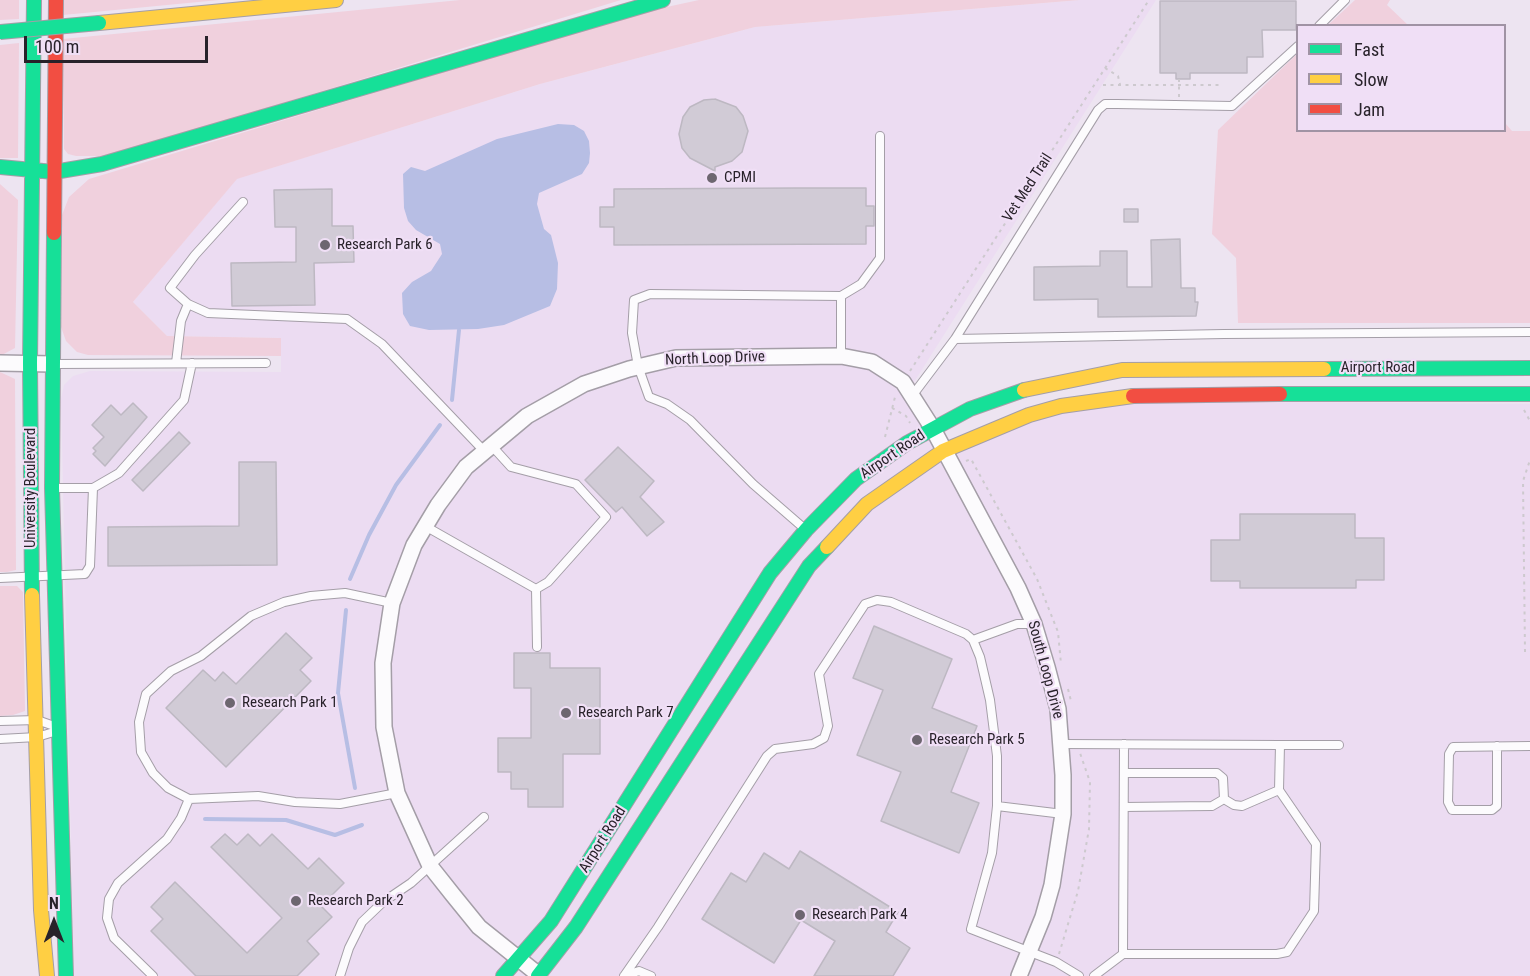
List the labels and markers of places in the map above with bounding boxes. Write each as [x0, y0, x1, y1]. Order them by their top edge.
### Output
place label: CPMI [724, 169, 756, 187]
marker: CPMI [705, 171, 719, 185]
place label: Research Park 6 [337, 236, 433, 254]
marker: Research Park 6 [318, 238, 332, 252]
place label: Research Park 1 [242, 694, 338, 712]
marker: Research Park 1 [223, 696, 237, 710]
place label: Research Park 7 [578, 704, 674, 722]
marker: Research Park 7 [559, 706, 573, 720]
place label: Research Park 5 [929, 731, 1025, 749]
marker: Research Park 5 [910, 733, 924, 747]
place label: Research Park 2 [308, 892, 404, 910]
marker: Research Park 2 [289, 894, 303, 908]
place label: Research Park 4 [812, 906, 908, 924]
marker: Research Park 4 [793, 908, 807, 922]

